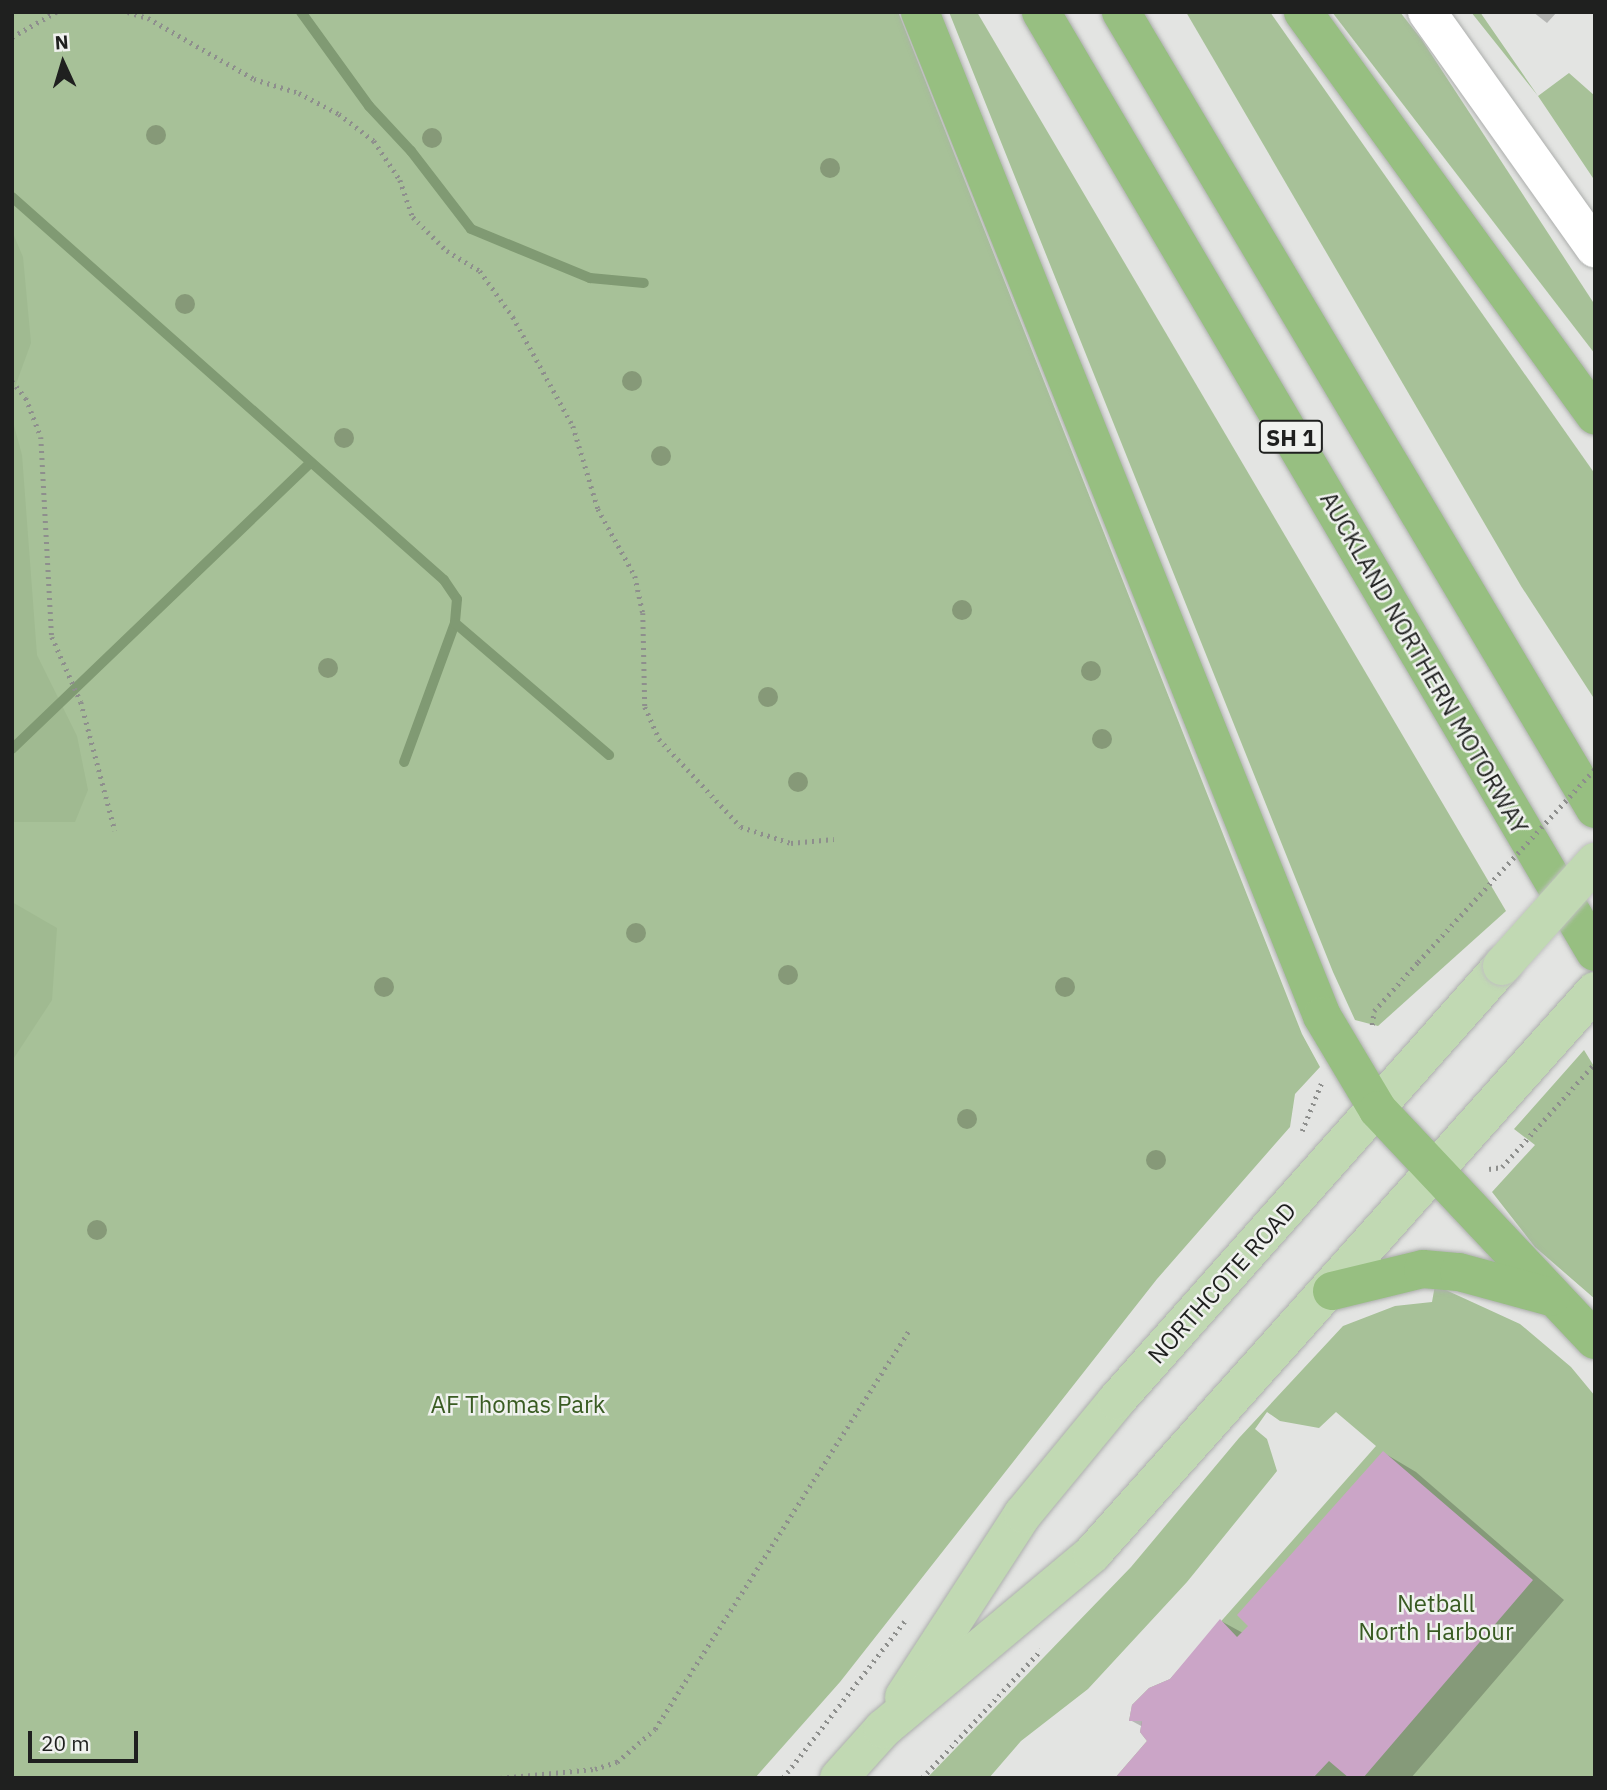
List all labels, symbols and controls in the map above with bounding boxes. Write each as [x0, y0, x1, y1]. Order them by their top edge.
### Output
north arrow [28, 28, 98, 98]
text: N [54, 30, 69, 55]
road number: SH 1 [1258, 418, 1324, 457]
street label: AUCKLAND NORTHERN MOTORWAY [1314, 487, 1534, 839]
street label: NORTHCOTE ROAD [1142, 1196, 1302, 1370]
park label: AF Thomas Park [431, 1391, 605, 1419]
park label: Netball North Harbour [1358, 1590, 1514, 1646]
scale bar [32, 1716, 142, 1760]
text: 20 m [41, 1729, 90, 1757]

